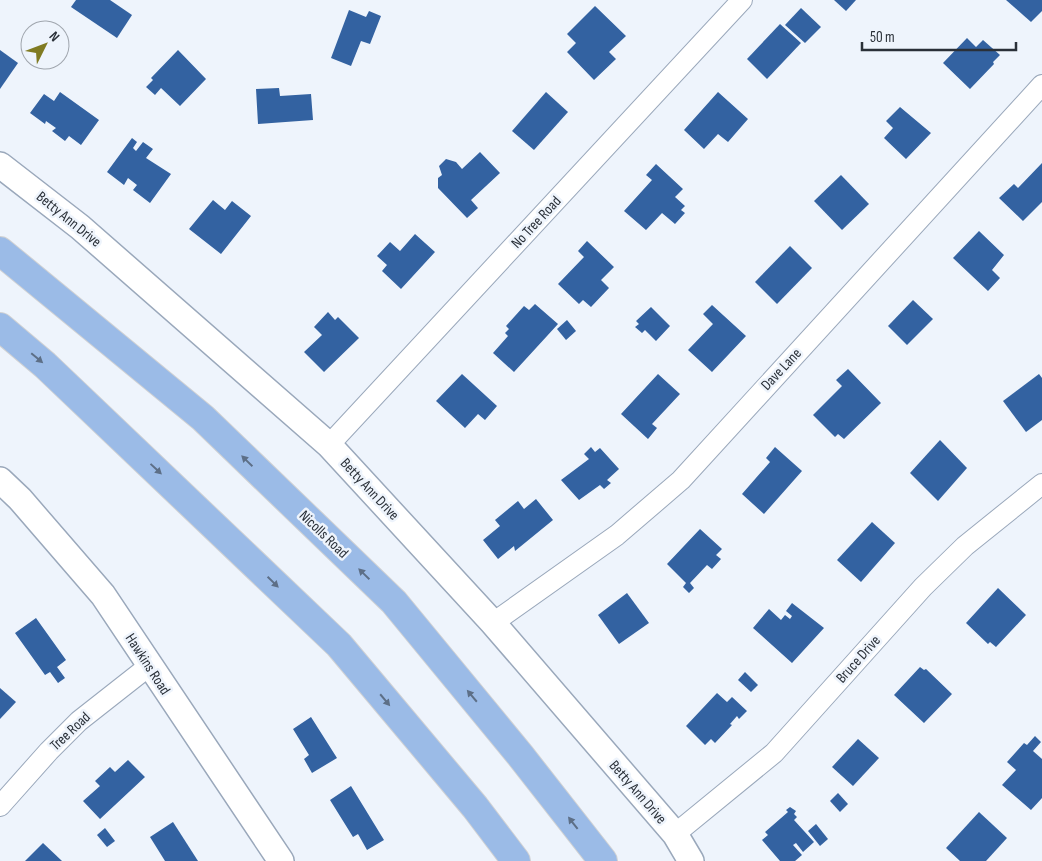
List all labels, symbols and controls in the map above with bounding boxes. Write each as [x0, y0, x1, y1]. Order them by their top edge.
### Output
north arrow [20, 20, 70, 70]
scale bar [862, 20, 1016, 52]
text: N [45, 28, 63, 45]
text: 50 m [870, 28, 895, 47]
street label: Betty Ann Drive [32, 187, 105, 251]
street label: No Tree Road [507, 192, 565, 252]
street label: Dave Lane [757, 344, 806, 394]
one-way arrow [31, 353, 44, 364]
street label: Betty Ann Drive [336, 454, 403, 524]
one-way arrow [242, 455, 254, 467]
one-way arrow [150, 463, 162, 475]
street label: Nicolls Road [295, 506, 352, 562]
one-way arrow [359, 568, 371, 580]
one-way arrow [267, 576, 279, 588]
street label: Hawkins Road [121, 630, 174, 699]
street label: Bruce Drive [832, 632, 885, 687]
one-way arrow [466, 689, 477, 702]
one-way arrow [379, 693, 390, 706]
street label: Tree Road [46, 708, 95, 755]
street label: Betty Ann Drive [605, 757, 670, 828]
one-way arrow [568, 816, 578, 829]

